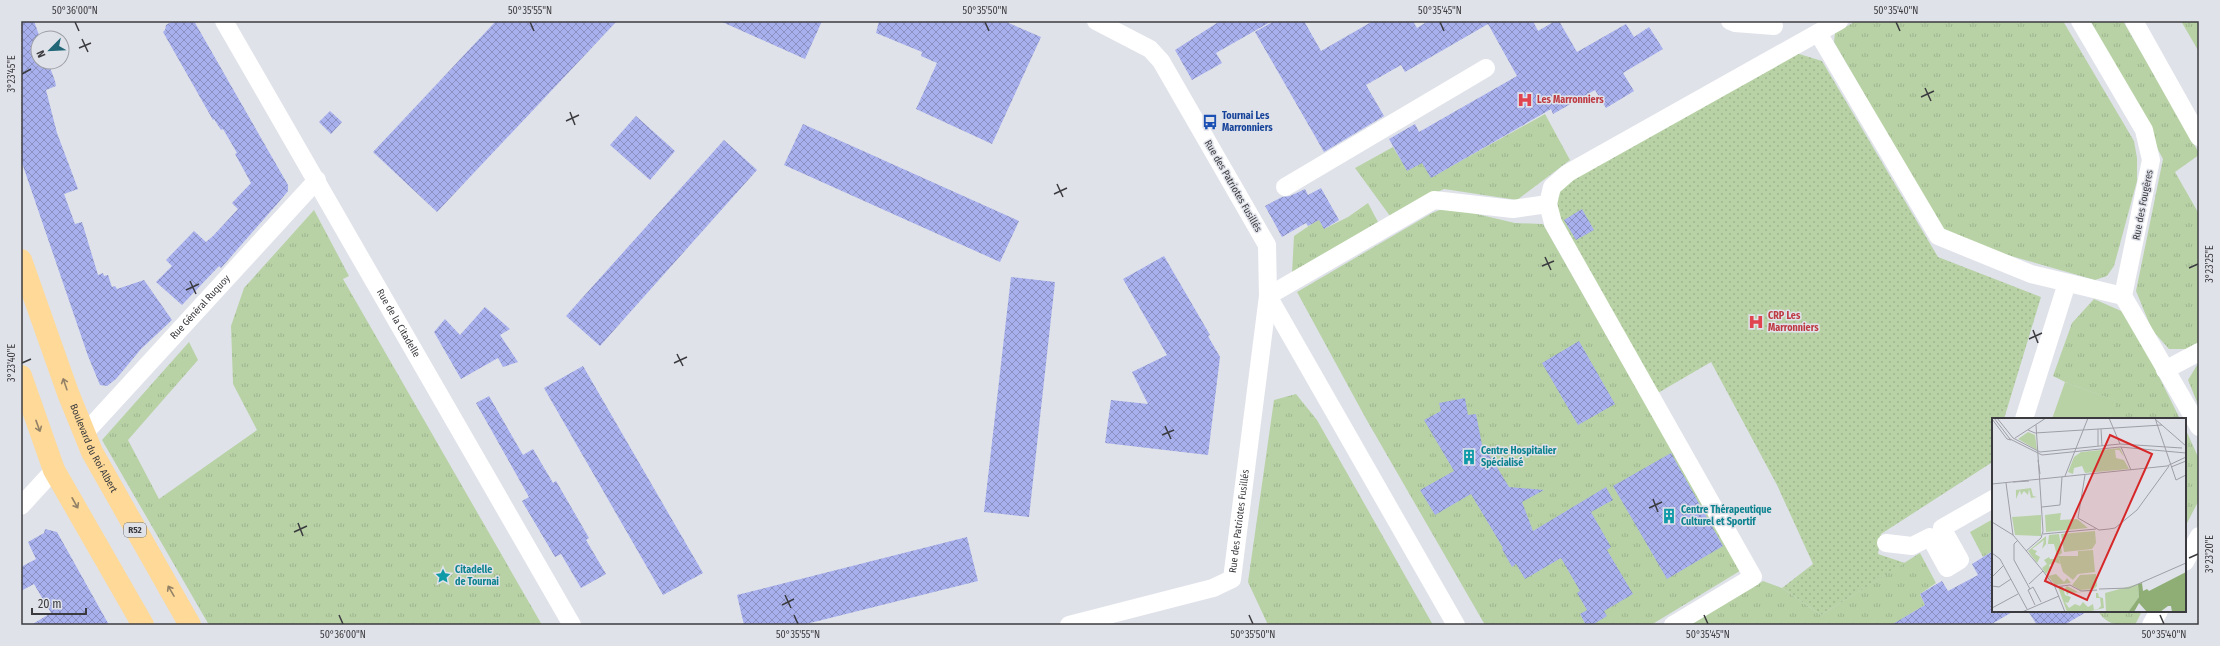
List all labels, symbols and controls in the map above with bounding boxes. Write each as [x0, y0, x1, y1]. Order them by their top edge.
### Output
text: 50°36'00"N [52, 5, 98, 17]
text: 50°35'55"N [508, 5, 552, 17]
text: 50°35'50"N [963, 5, 1007, 17]
text: 50°35'45"N [1418, 5, 1462, 17]
text: 50°35'40"N [1874, 5, 1918, 17]
north arrow [30, 30, 70, 70]
text: N [34, 48, 49, 60]
text: 3°23'45"E [6, 55, 18, 93]
hospital icon: Les Marronniers [1516, 91, 1534, 109]
place label: Les Marronniers [1537, 94, 1604, 106]
place label: Tournai Les Marronniers [1222, 110, 1273, 134]
bus stop icon: Tournai Les Marronniers [1201, 113, 1219, 131]
street label: Rue des Patriotes Fusillés [1202, 138, 1264, 234]
street label: Rue des Fougères [2130, 169, 2156, 241]
text: 3°23'25"E [2204, 245, 2216, 283]
street label: Rue Général Ruquoy [168, 272, 233, 342]
street label: Rue de la Citadelle [374, 287, 423, 360]
place label: CRP Les Marronniers [1768, 310, 1819, 334]
hospital icon: CRP Les Marronniers [1747, 313, 1765, 331]
text: 3°23'40"E [6, 344, 18, 382]
one-way arrow [60, 379, 68, 391]
street label: Boulevard du Roi Albert [67, 402, 120, 495]
inset map [1992, 418, 2186, 612]
one-way arrow [35, 420, 43, 432]
place label: Centre Hospitalier Spécialisé [1481, 445, 1557, 469]
building icon: Centre Hospitalier Spécialisé [1460, 448, 1478, 466]
street label: Rue des Patriotes Fusillés [1227, 469, 1252, 574]
one-way arrow [71, 497, 79, 509]
place label: Centre Thérapeutique Culturel et Sportif [1681, 503, 1771, 528]
building icon: Centre Thérapeutique Culturel et Sportif [1660, 507, 1678, 525]
road number: R52 [124, 523, 146, 537]
text: 3°23'20"E [2204, 535, 2216, 573]
place label: Citadelle de Tournai [455, 564, 499, 588]
place icon: Citadelle de Tournai [434, 567, 452, 585]
one-way arrow [166, 585, 174, 597]
scale bar [32, 590, 86, 616]
text: 20 m [38, 597, 62, 611]
text: 50°36'00"N [320, 629, 366, 641]
text: 50°35'55"N [776, 629, 820, 641]
text: 50°35'50"N [1231, 629, 1275, 641]
text: 50°35'45"N [1686, 629, 1730, 641]
text: 50°35'40"N [2142, 629, 2186, 641]

